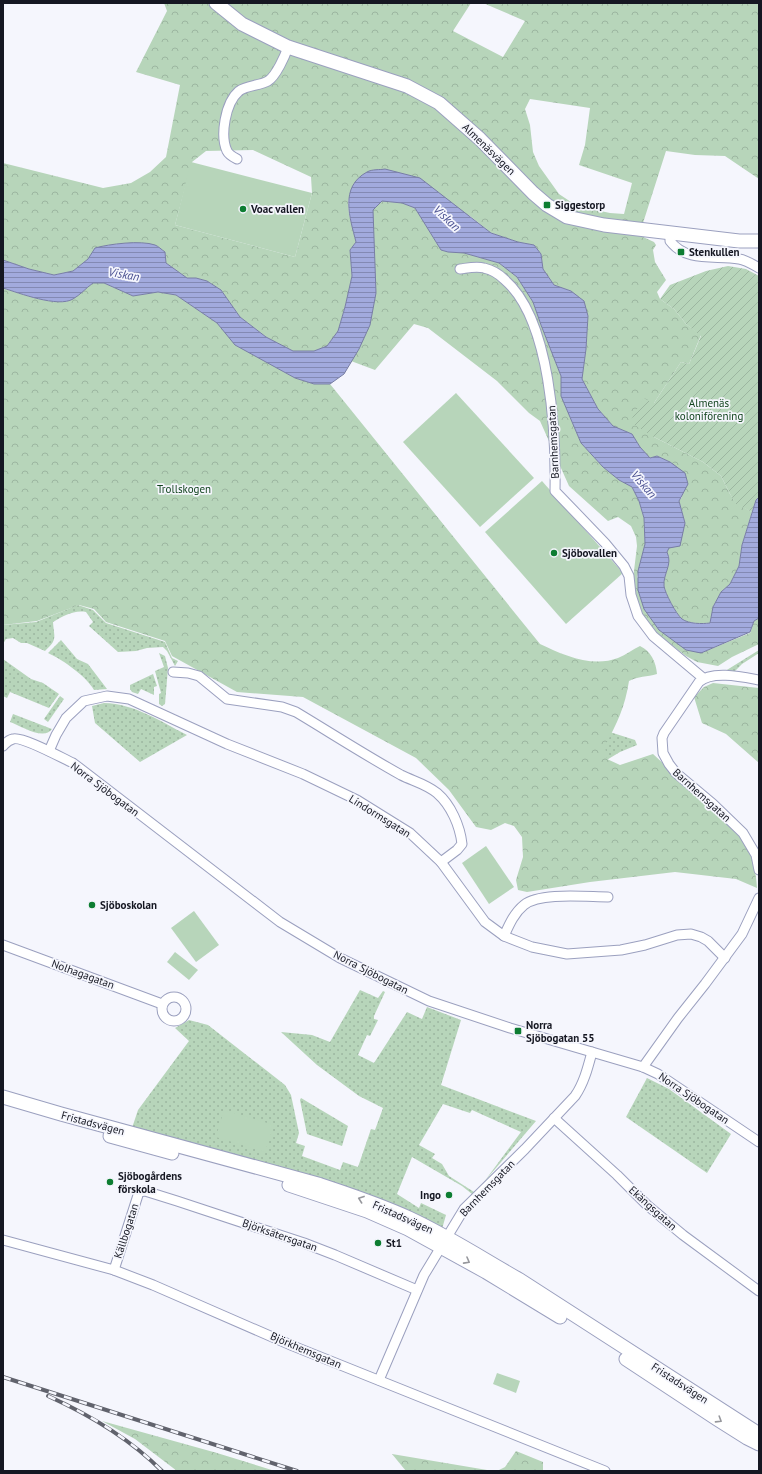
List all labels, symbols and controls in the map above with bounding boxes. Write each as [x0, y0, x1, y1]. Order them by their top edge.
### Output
street label: Almenäsvägen [459, 120, 519, 178]
place label: Siggestorp [555, 198, 605, 212]
marker: Siggestorp [542, 200, 552, 210]
place label: Voac vallen [250, 202, 304, 216]
water label: Viskan [430, 202, 464, 234]
marker: Voac vallen [238, 204, 248, 214]
place label: Stenkullen [689, 245, 740, 259]
marker: Stenkullen [676, 247, 686, 257]
water label: Viskan [107, 264, 141, 284]
park label: Almenäs koloniförening [675, 396, 743, 423]
street label: Barnhemsgatan [544, 405, 562, 479]
water label: Viskan [628, 467, 660, 501]
park label: Trollskogen [157, 482, 211, 496]
place label: Sjöbovallen [562, 546, 617, 560]
marker: Sjöbovallen [549, 548, 559, 558]
street label: Norra Sjöbogatan [68, 759, 142, 819]
street label: Barnhemsgatan [670, 765, 734, 825]
street label: Lindormsgatan [346, 791, 414, 841]
place label: Sjöboskolan [100, 898, 157, 912]
marker: Sjöboskolan [87, 900, 97, 910]
street label: Norra Sjöbogatan [331, 947, 411, 997]
street label: Nolhagagatan [50, 956, 116, 992]
place label: Norra Sjöbogatan 55 [526, 1018, 594, 1045]
marker: Norra Sjöbogatan 55 [513, 1026, 523, 1036]
street label: Norra Sjöbogatan [656, 1069, 732, 1127]
street label: Fristadsvägen [60, 1108, 126, 1138]
street label: Barnhemsgatan [456, 1157, 518, 1219]
place label: Sjöbogårdens förskola [118, 1169, 182, 1196]
marker: Sjöbogårdens förskola [105, 1177, 115, 1187]
street label: Ekängsgatan [626, 1183, 680, 1233]
place label: Ingo [420, 1188, 441, 1202]
marker: Ingo [444, 1190, 454, 1200]
one-way arrow [357, 1195, 364, 1203]
street label: Fristadsvägen [370, 1197, 436, 1237]
street label: Källbogatan [111, 1202, 141, 1260]
street label: Björksätersgatan [241, 1216, 319, 1254]
place label: St1 [386, 1236, 402, 1250]
marker: St1 [373, 1238, 383, 1248]
one-way arrow [463, 1257, 470, 1264]
street label: Björkhemsgatan [268, 1329, 344, 1371]
street label: Fristadsvägen [649, 1359, 711, 1407]
one-way arrow [714, 1416, 721, 1423]

